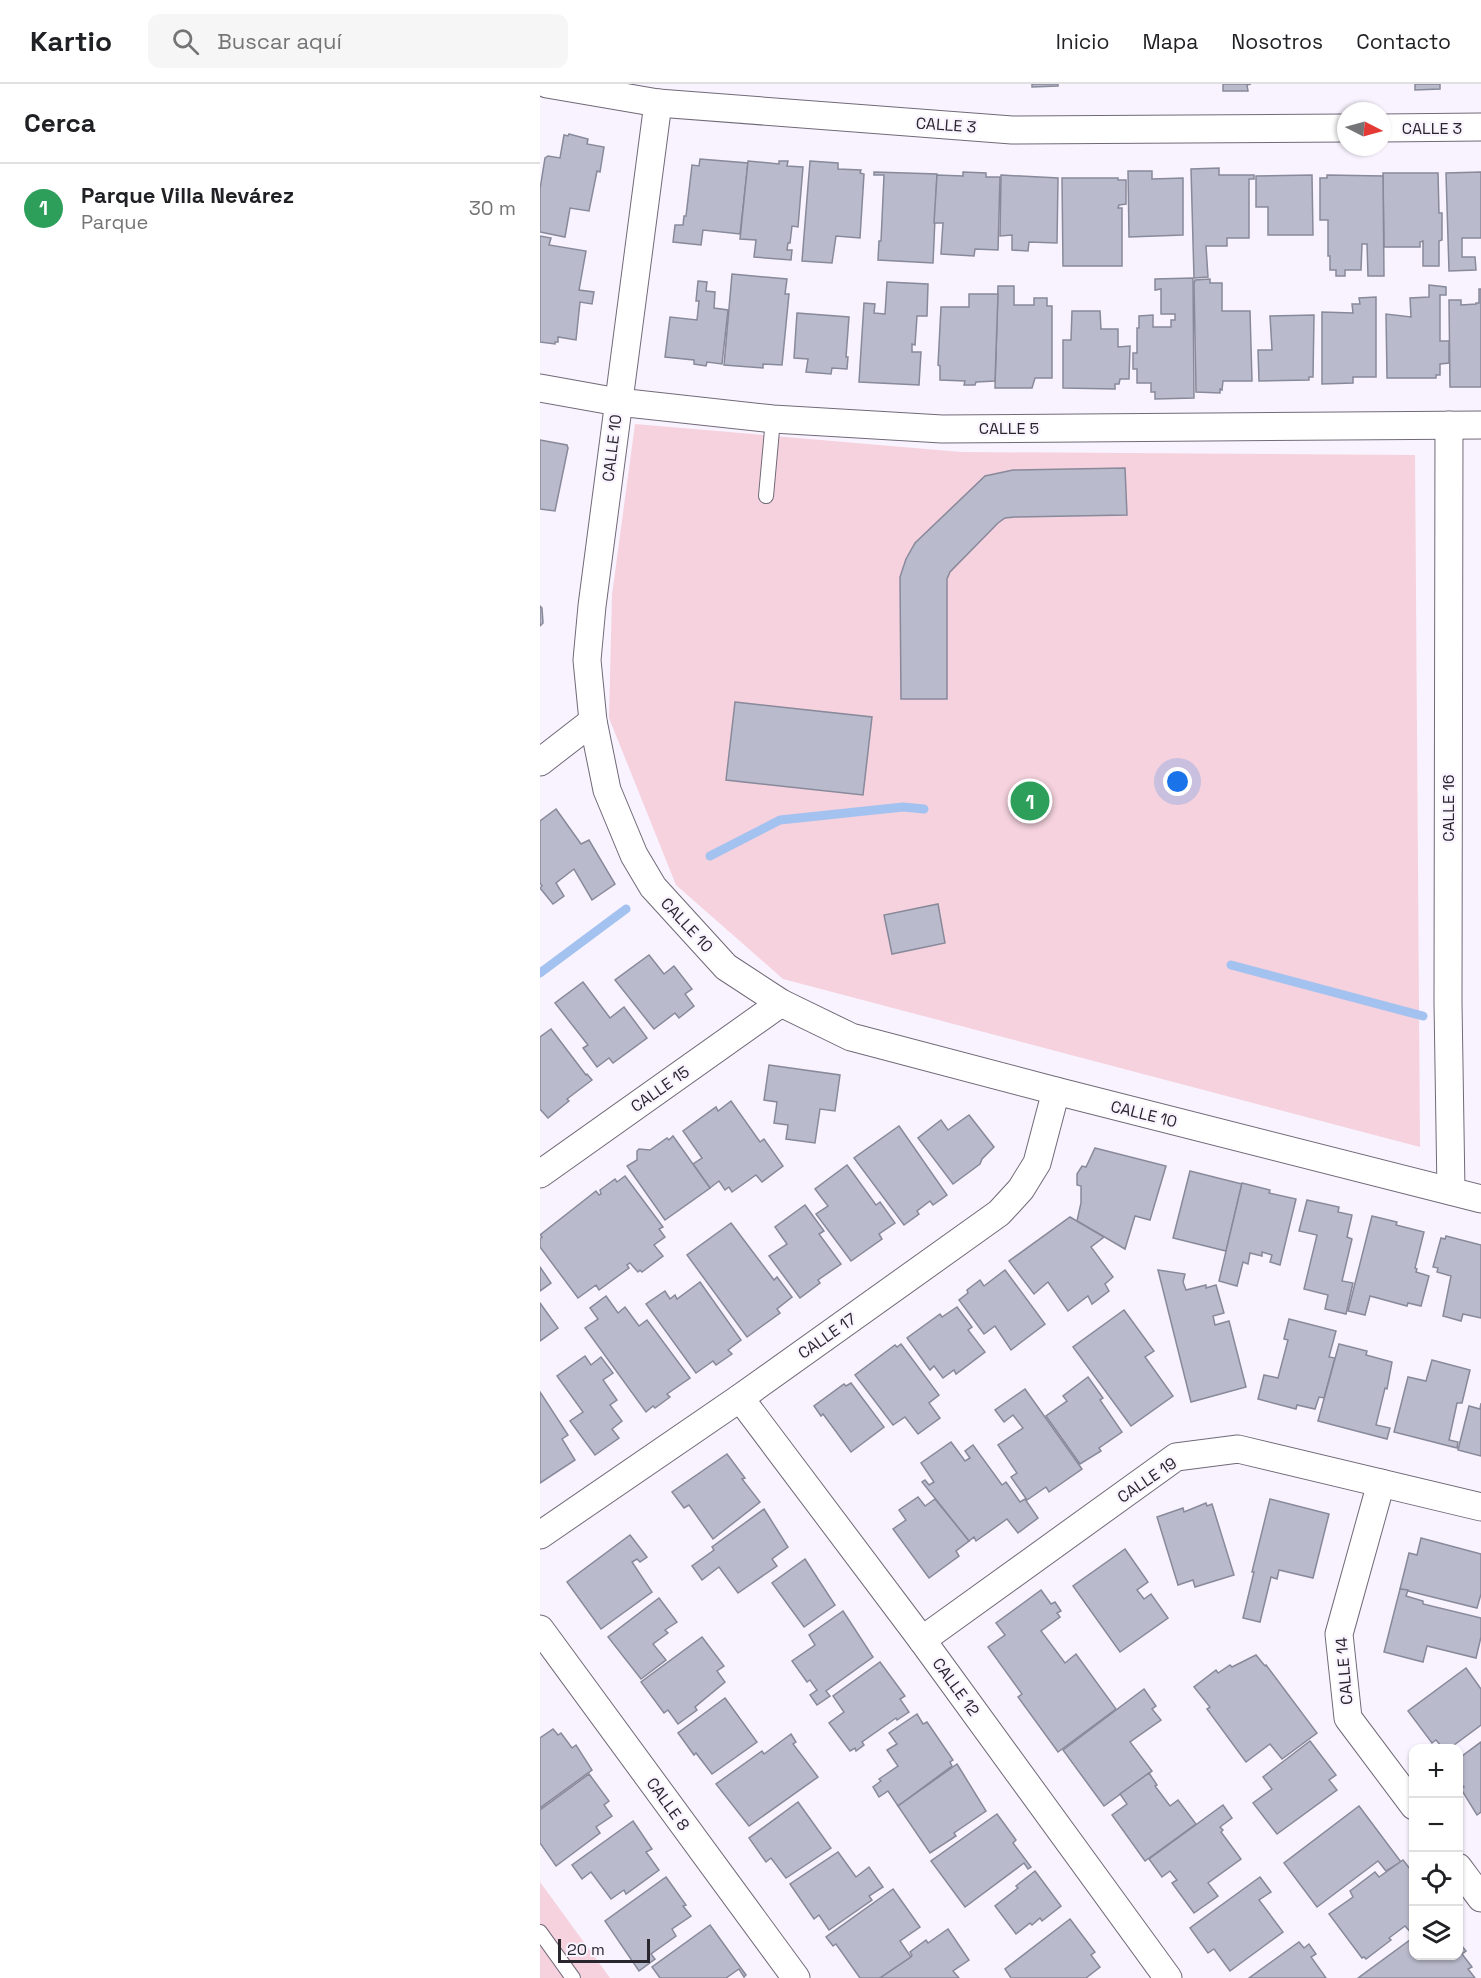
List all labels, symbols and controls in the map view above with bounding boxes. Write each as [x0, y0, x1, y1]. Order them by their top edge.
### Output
search box [148, 14, 568, 68]
text: Kartio [30, 23, 112, 59]
icon: search [169, 25, 202, 58]
text: Buscar aquí [217, 27, 342, 55]
text: Inicio [1056, 28, 1110, 55]
text: Mapa [1143, 28, 1198, 55]
text: Nosotros [1231, 28, 1323, 55]
text: Contacto [1356, 28, 1451, 55]
north arrow [1337, 102, 1391, 156]
text: Cerca [24, 106, 96, 140]
street label: CALLE 3 [915, 112, 977, 138]
street label: CALLE 3 [1402, 118, 1462, 139]
text: Parque Villa Nevárez [81, 181, 294, 209]
text: 1 [39, 195, 48, 221]
text: 30 m [469, 195, 516, 221]
text: Parque [81, 209, 148, 235]
street label: CALLE 10 [597, 413, 627, 483]
street label: CALLE 5 [979, 418, 1039, 439]
your location [1163, 767, 1192, 796]
street label: CALLE 16 [1438, 774, 1459, 842]
pin: 1 [1010, 778, 1050, 824]
street label: CALLE 10 [656, 893, 718, 957]
street label: CALLE 15 [626, 1061, 694, 1117]
street label: CALLE 10 [1109, 1096, 1179, 1132]
street label: CALLE 17 [794, 1308, 860, 1364]
street label: CALLE 19 [1113, 1452, 1181, 1508]
street label: CALLE 14 [1331, 1636, 1357, 1706]
street label: CALLE 12 [928, 1654, 984, 1720]
map controls [1409, 1744, 1463, 1960]
button: + [1409, 1744, 1463, 1798]
street label: CALLE 8 [642, 1773, 694, 1835]
button: − [1409, 1798, 1463, 1852]
button: locate [1409, 1852, 1463, 1906]
button: layers [1409, 1906, 1463, 1960]
scale bar [558, 1936, 650, 1964]
text: 20 m [567, 1939, 605, 1960]

